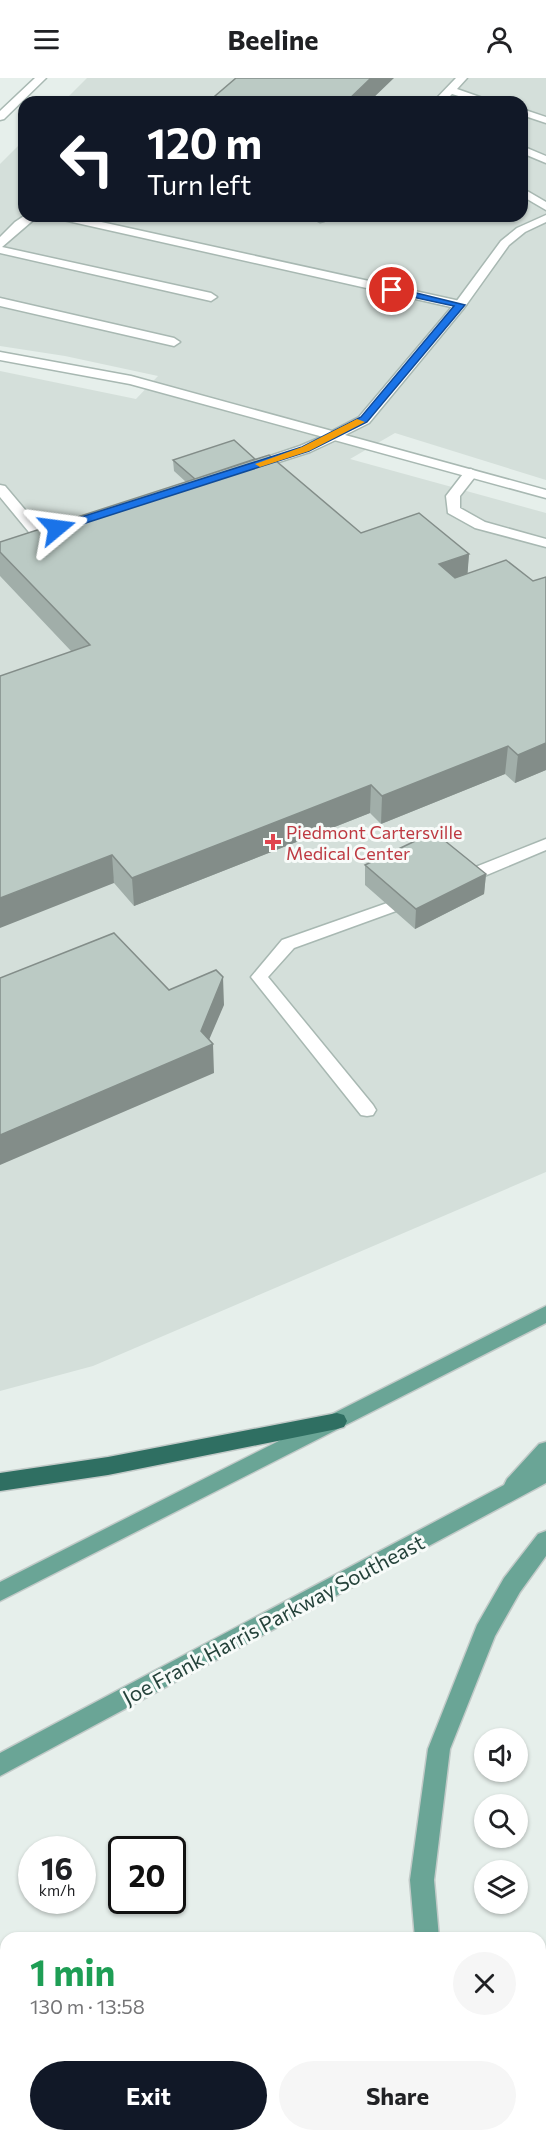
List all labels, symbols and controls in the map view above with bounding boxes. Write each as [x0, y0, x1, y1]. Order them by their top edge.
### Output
icon: menu [30, 23, 63, 56]
text: Beeline [227, 23, 319, 56]
icon: person [483, 23, 516, 56]
text: 120 m [147, 116, 262, 168]
icon: left [48, 120, 126, 198]
text: Turn left [147, 168, 251, 201]
pin [366, 264, 417, 315]
icon: arrive [375, 273, 408, 306]
position arrow [25, 496, 89, 560]
place label: Piedmont Cartersville Medical Center [286, 821, 462, 864]
marker: Piedmont Cartersville Medical Center [264, 833, 282, 851]
street label: Joe Frank Harris Parkway Southeast [118, 1529, 428, 1709]
map controls [474, 1728, 528, 1914]
button: sound [474, 1728, 528, 1782]
button: search [474, 1794, 528, 1848]
speed limit sign: 20 [108, 1836, 186, 1914]
text: 16 [41, 1849, 73, 1886]
button: layers [474, 1860, 528, 1914]
text: km/h [39, 1881, 75, 1899]
text: 1 min [30, 1949, 115, 1993]
button: close [453, 1952, 516, 2015]
text: 130 m · 13:58 [30, 1994, 145, 2018]
button: Exit [30, 2061, 267, 2130]
button: Share [279, 2061, 516, 2130]

